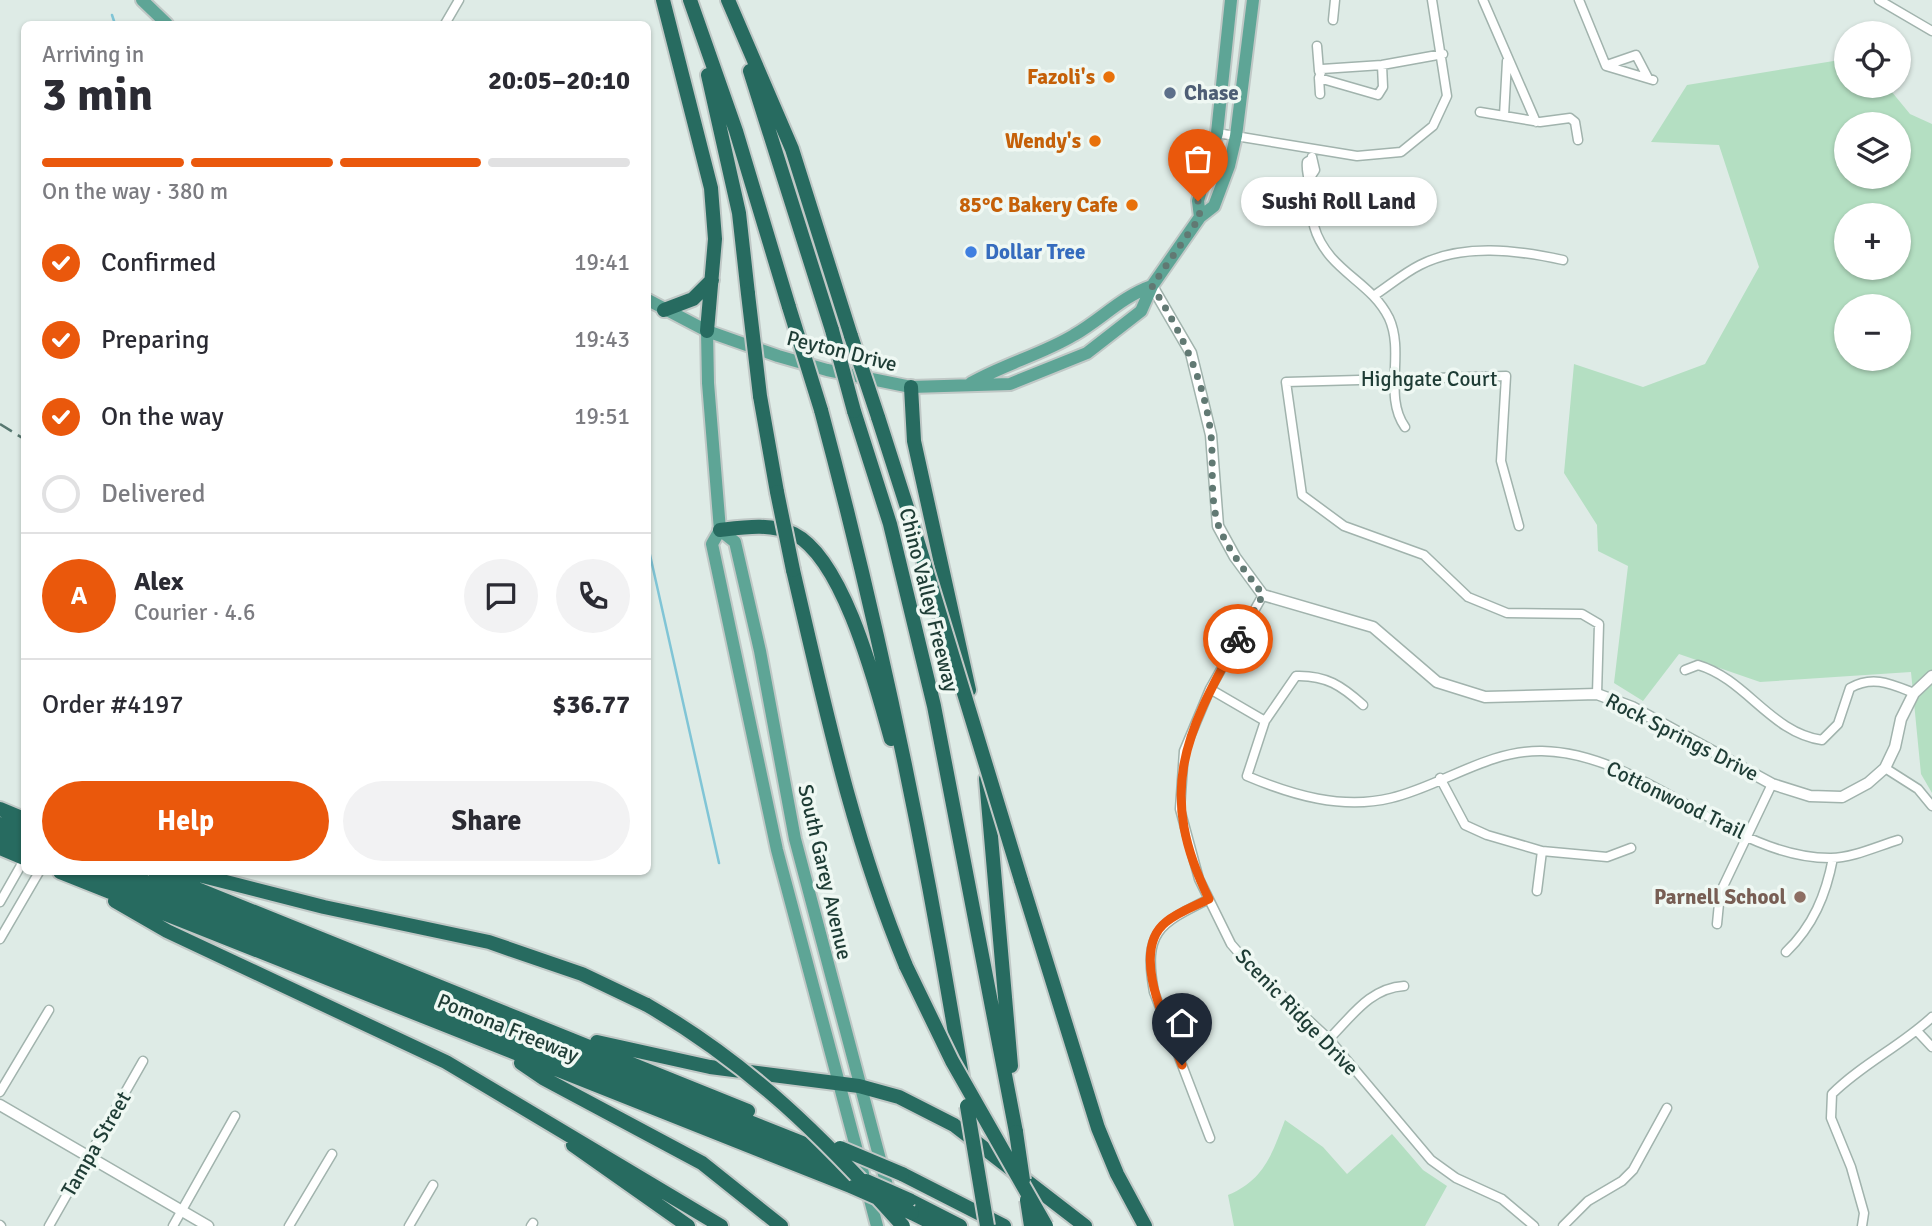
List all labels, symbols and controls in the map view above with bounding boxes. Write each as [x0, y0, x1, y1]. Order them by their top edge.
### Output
map controls [1834, 21, 1911, 371]
button: locate [1834, 21, 1911, 98]
text: Arriving in [42, 40, 144, 69]
place label: Fazoli's [1027, 64, 1095, 90]
text: 20:05–20:10 [488, 65, 630, 97]
text: 3 min [42, 67, 153, 123]
marker: Fazoli's [1101, 69, 1117, 85]
place label: Chase [1184, 80, 1239, 106]
marker: Chase [1162, 85, 1178, 101]
button: layers [1834, 112, 1911, 189]
place label: Wendy's [1005, 128, 1081, 154]
pin [1168, 129, 1228, 201]
marker: Wendy's [1087, 133, 1103, 149]
icon: bag [1179, 140, 1217, 178]
callout: Sushi Roll Land [1240, 176, 1436, 226]
text: On the way · 380 m [42, 177, 228, 206]
text: Sushi Roll Land [1262, 187, 1416, 216]
place label: 85°C Bakery Cafe [959, 192, 1118, 218]
marker: 85°C Bakery Cafe [1124, 197, 1140, 213]
button: + [1834, 203, 1911, 280]
place label: Dollar Tree [985, 239, 1085, 265]
icon: check [42, 244, 80, 282]
marker: Dollar Tree [963, 244, 979, 260]
text: Confirmed [101, 247, 216, 279]
text: 19:41 [574, 248, 630, 277]
button: − [1834, 294, 1911, 371]
icon: check [42, 321, 80, 359]
text: Preparing [101, 324, 209, 356]
text: 19:43 [574, 325, 630, 354]
street label: Peyton Drive [784, 325, 900, 377]
street label: Highgate Court [1361, 366, 1497, 392]
icon: check [42, 398, 80, 436]
text: On the way [101, 401, 224, 433]
text: 19:51 [574, 402, 630, 431]
text: Delivered [101, 478, 206, 510]
street label: Chino Valley Freeway [894, 505, 965, 695]
button: chat [464, 559, 538, 633]
button: phone [556, 559, 630, 633]
text: Alex [134, 566, 184, 598]
text: A [71, 580, 87, 612]
text: Courier · 4.6 [134, 598, 255, 627]
courier [1203, 604, 1273, 674]
icon: bike [1219, 620, 1257, 658]
street label: Rock Springs Drive [1601, 687, 1763, 787]
text: Order #4197 [42, 689, 183, 721]
text: $36.77 [552, 689, 630, 721]
street label: Cottonwood Trail [1602, 755, 1750, 845]
button: Help [42, 781, 329, 861]
button: Share [343, 781, 630, 861]
street label: South Garey Avenue [792, 782, 858, 962]
place label: Parnell School [1654, 884, 1786, 910]
marker: Parnell School [1792, 889, 1808, 905]
street label: Scenic Ridge Drive [1230, 943, 1364, 1081]
street label: Pomona Freeway [433, 988, 583, 1068]
pin [1152, 993, 1212, 1065]
icon: home [1163, 1004, 1201, 1042]
street label: Tampa Street [55, 1087, 137, 1201]

